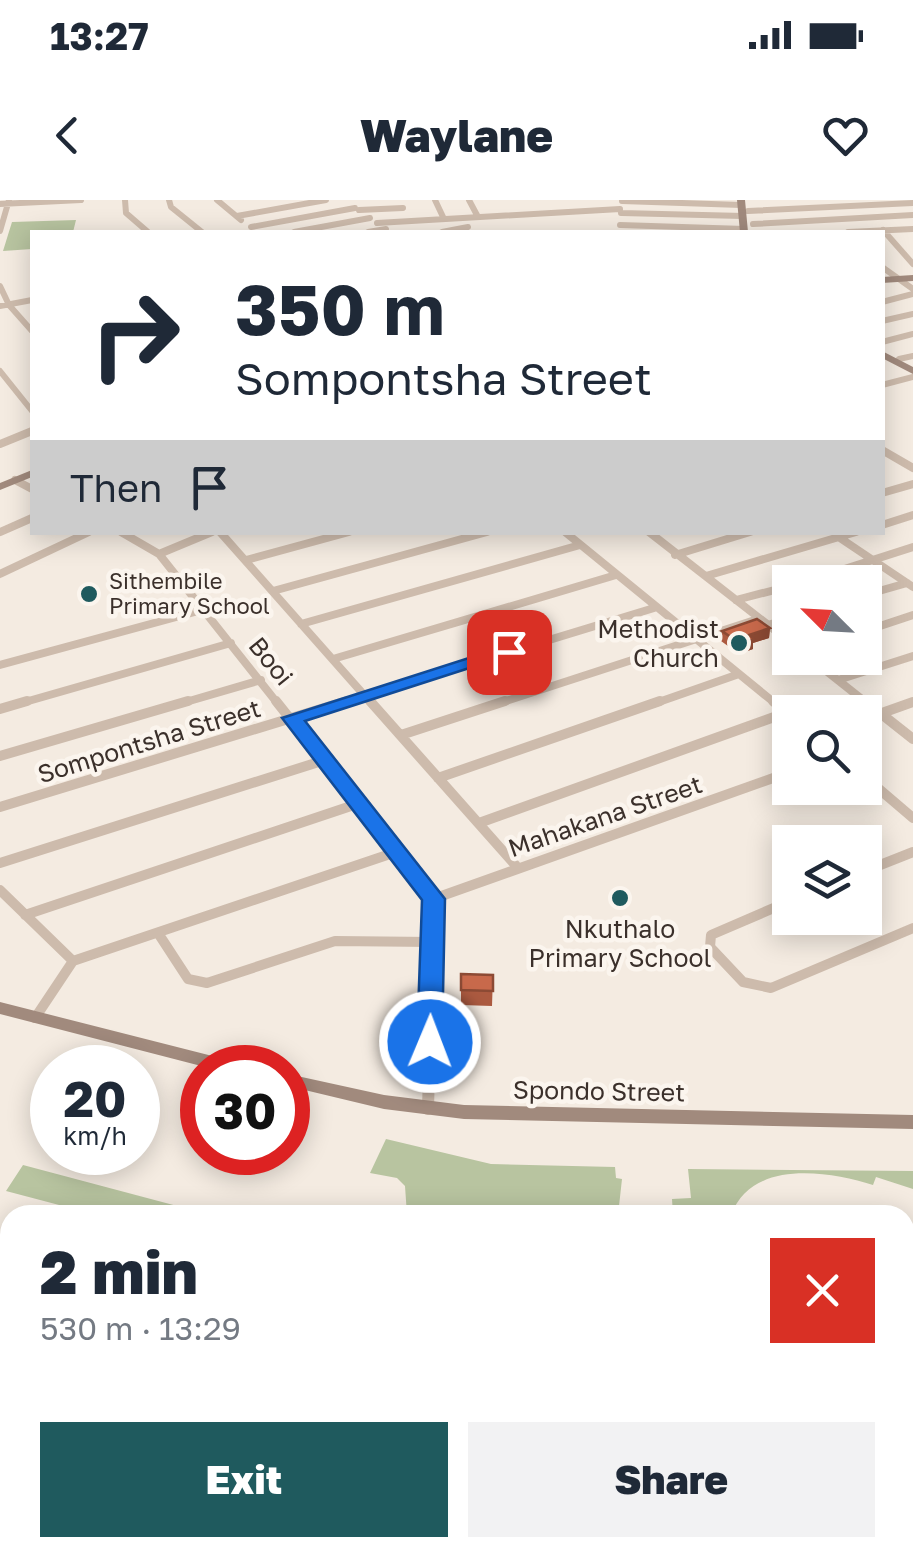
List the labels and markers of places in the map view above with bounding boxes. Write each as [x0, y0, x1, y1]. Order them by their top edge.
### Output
place label: Sithembile Primary School [109, 567, 270, 619]
marker: Sithembile Primary School [78, 583, 100, 605]
pin [467, 610, 552, 695]
place label: Methodist Church [597, 613, 719, 673]
marker: Methodist Church [728, 632, 750, 654]
marker: Nkuthalo Primary School [609, 887, 631, 909]
place label: Nkuthalo Primary School [529, 913, 711, 973]

